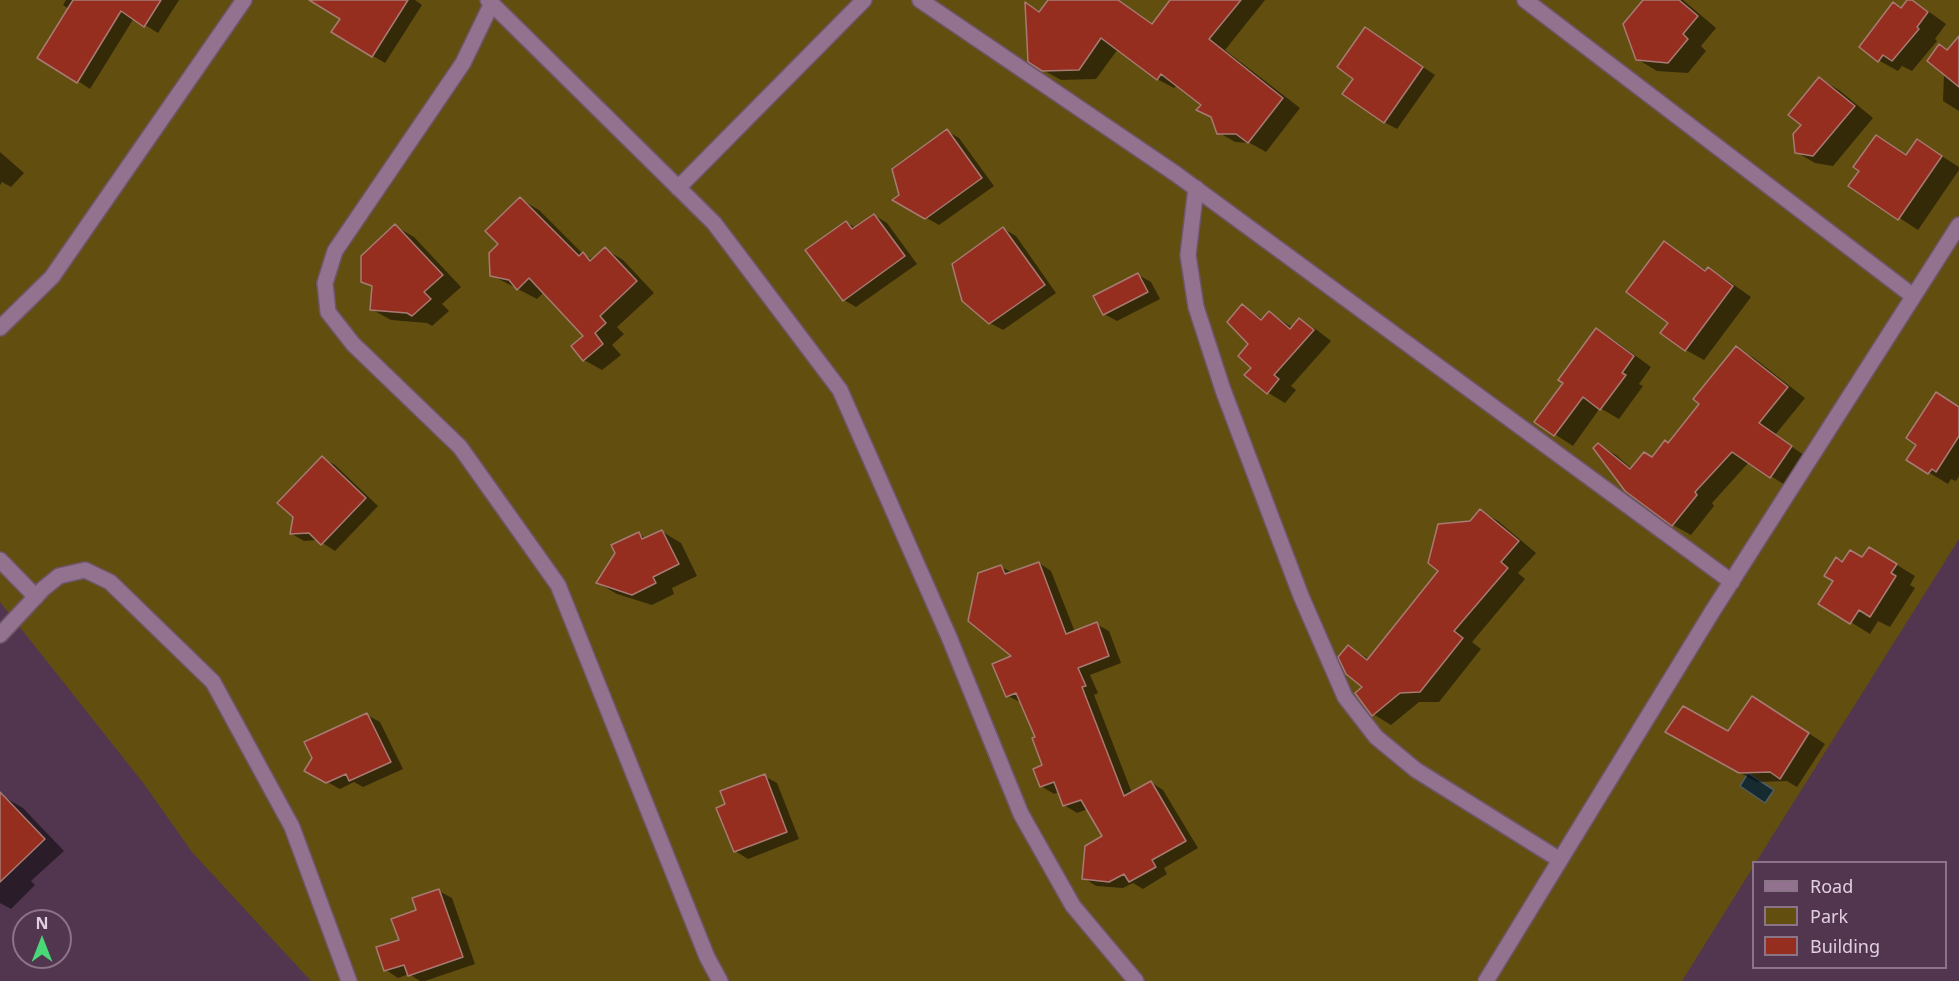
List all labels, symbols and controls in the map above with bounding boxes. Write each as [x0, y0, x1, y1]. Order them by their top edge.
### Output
legend [1752, 861, 1947, 969]
text: Road [1810, 874, 1853, 898]
text: Park [1810, 904, 1848, 928]
north arrow [12, 909, 72, 969]
text: N [35, 912, 49, 934]
text: Building [1810, 934, 1880, 958]

